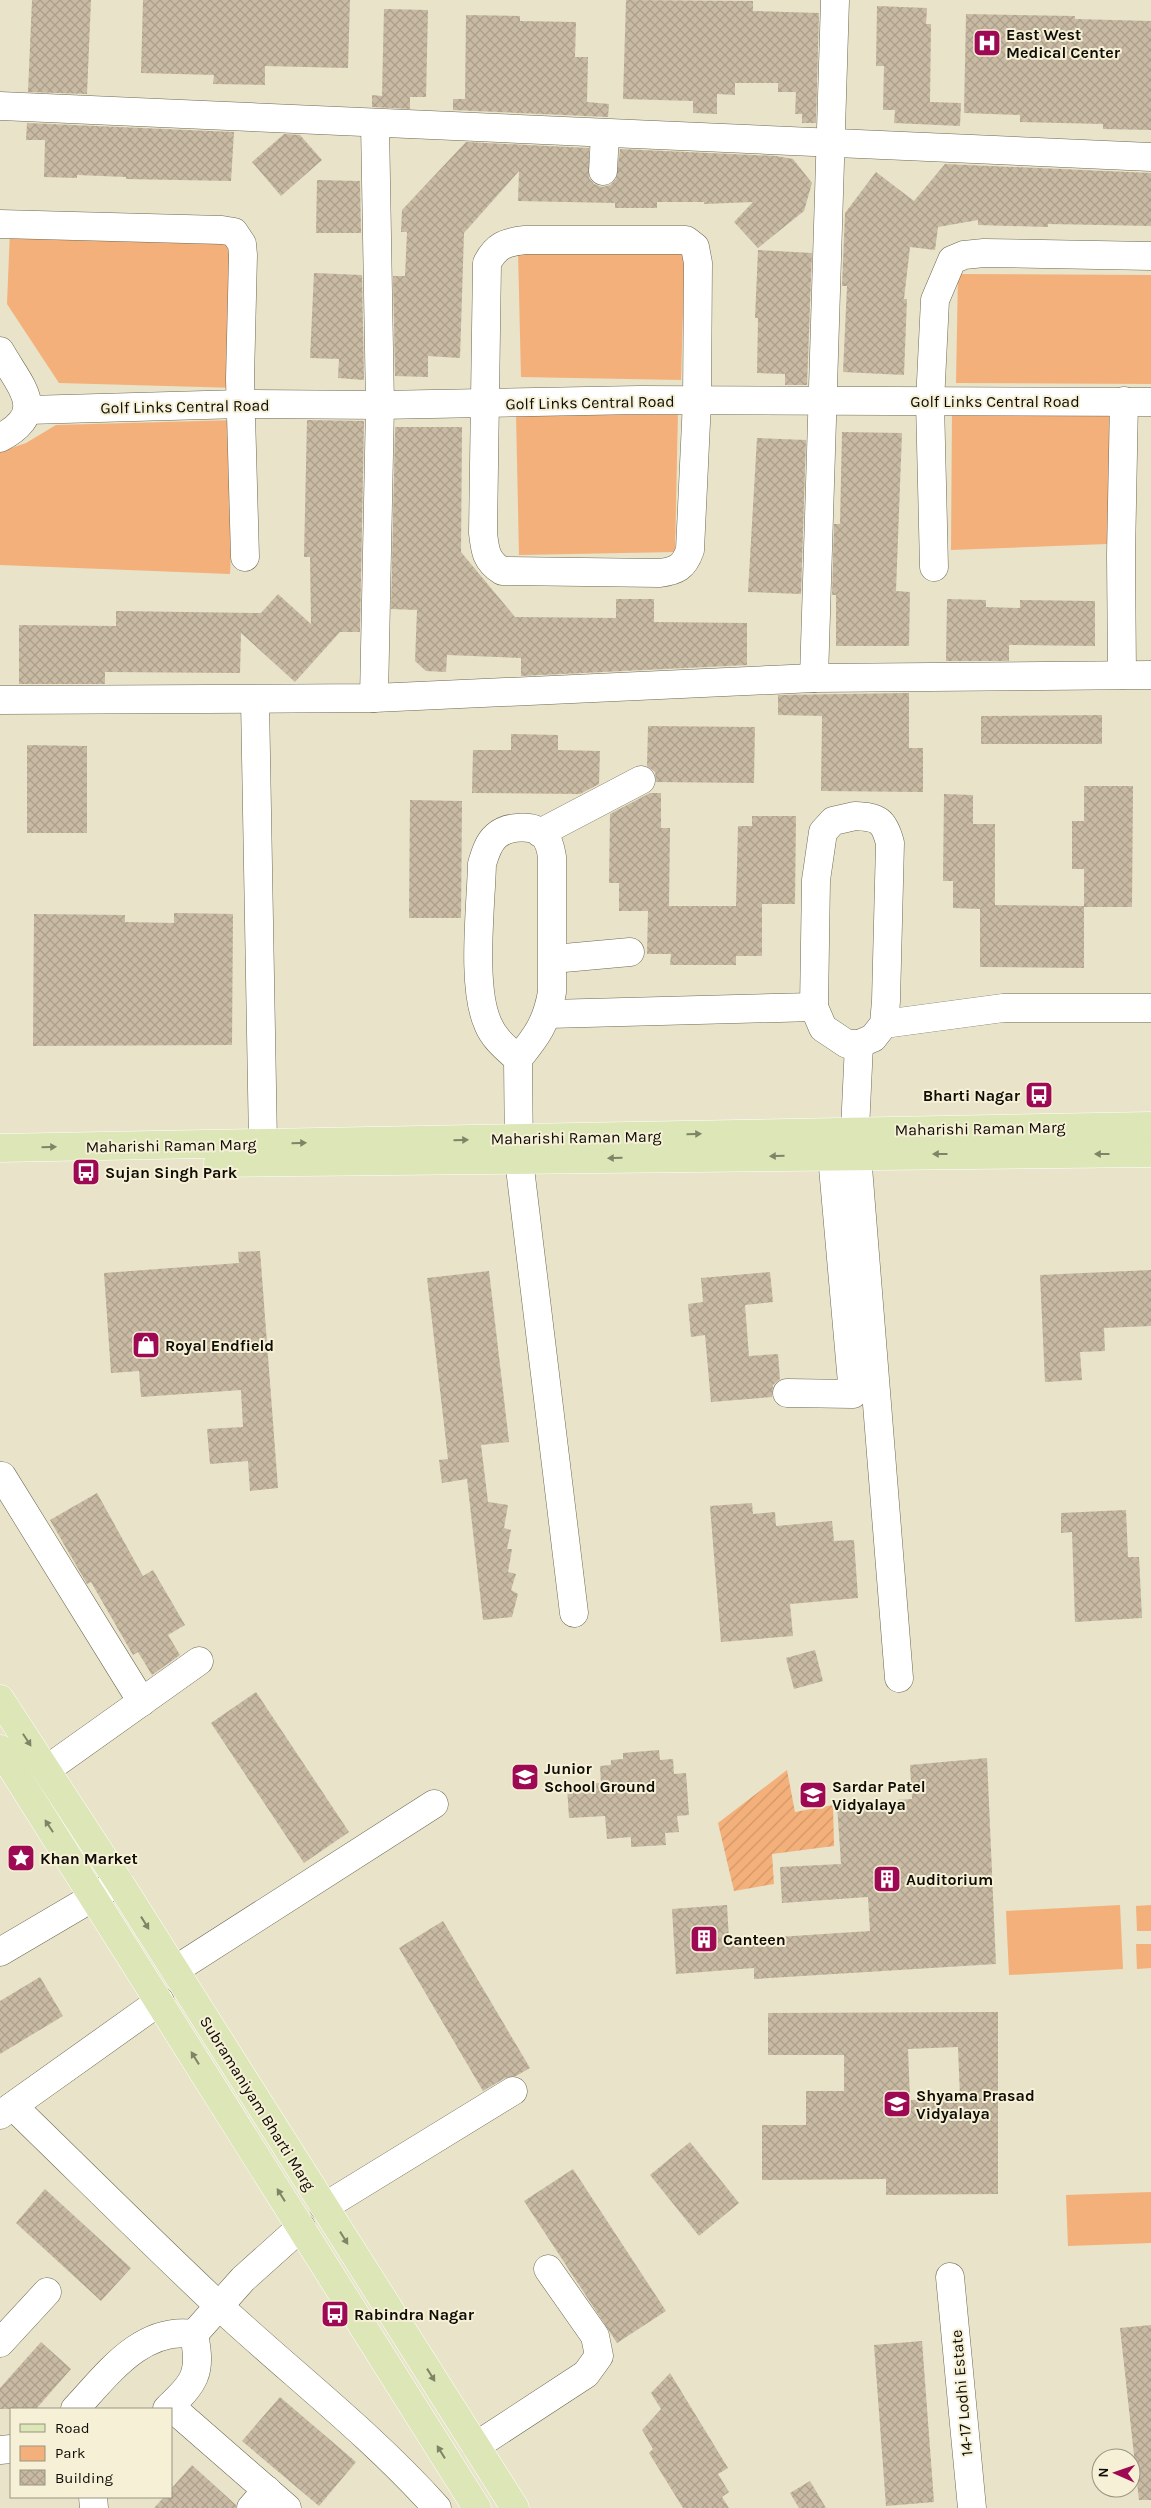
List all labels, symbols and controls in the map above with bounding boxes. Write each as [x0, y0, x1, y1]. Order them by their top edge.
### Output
place label: East West Medical Center [1006, 25, 1121, 62]
hospital icon: East West Medical Center [972, 28, 1002, 58]
street label: Golf Links Central Road [505, 392, 675, 413]
street label: Golf Links Central Road [910, 392, 1080, 411]
street label: Golf Links Central Road [100, 396, 270, 417]
bus stop icon: Bharti Nagar [1024, 1080, 1054, 1110]
place label: Bharti Nagar [923, 1086, 1021, 1105]
street label: Maharishi Raman Marg [894, 1118, 1066, 1139]
street label: Maharishi Raman Marg [490, 1127, 662, 1148]
one-way arrow [686, 1130, 702, 1138]
street label: Maharishi Raman Marg [85, 1135, 257, 1156]
one-way arrow [453, 1135, 469, 1143]
one-way arrow [291, 1139, 307, 1147]
one-way arrow [41, 1143, 57, 1151]
one-way arrow [932, 1150, 948, 1158]
one-way arrow [1094, 1150, 1110, 1158]
one-way arrow [769, 1152, 785, 1160]
one-way arrow [607, 1154, 623, 1162]
bus stop icon: Sujan Singh Park [71, 1157, 101, 1187]
place label: Sujan Singh Park [105, 1163, 238, 1182]
shop icon: Royal Endfield [131, 1330, 161, 1360]
place label: Royal Endfield [165, 1336, 274, 1355]
one-way arrow [22, 1734, 31, 1747]
place label: Junior School Ground [544, 1759, 656, 1796]
school or university icon: Junior School Ground [510, 1762, 540, 1792]
place label: Sardar Patel Vidyalaya [832, 1777, 926, 1814]
school or university icon: Sardar Patel Vidyalaya [798, 1780, 828, 1810]
one-way arrow [44, 1819, 54, 1833]
place icon: Khan Market [6, 1843, 36, 1873]
place label: Khan Market [40, 1849, 138, 1868]
building icon: Auditorium [872, 1864, 902, 1894]
place label: Auditorium [906, 1870, 993, 1889]
one-way arrow [140, 1916, 150, 1930]
building icon: Canteen [689, 1924, 719, 1954]
place label: Canteen [723, 1930, 786, 1949]
street label: Subramaniyam Bharti Marg [196, 2012, 319, 2194]
one-way arrow [190, 2051, 199, 2064]
place label: Shyama Prasad Vidyalaya [916, 2086, 1035, 2123]
school or university icon: Shyama Prasad Vidyalaya [882, 2089, 912, 2119]
one-way arrow [276, 2189, 286, 2202]
one-way arrow [339, 2232, 348, 2245]
bus stop icon: Rabindra Nagar [320, 2299, 350, 2329]
place label: Rabindra Nagar [354, 2305, 475, 2324]
street label: 14-17 Lodhi Estate [947, 2329, 976, 2457]
one-way arrow [426, 2369, 436, 2382]
legend [10, 2408, 172, 2498]
text: Road [55, 2419, 90, 2437]
text: Park [55, 2444, 85, 2462]
one-way arrow [437, 2445, 446, 2458]
north arrow [1091, 2448, 1141, 2498]
text: N [1095, 2467, 1112, 2478]
text: Building [55, 2469, 113, 2487]

